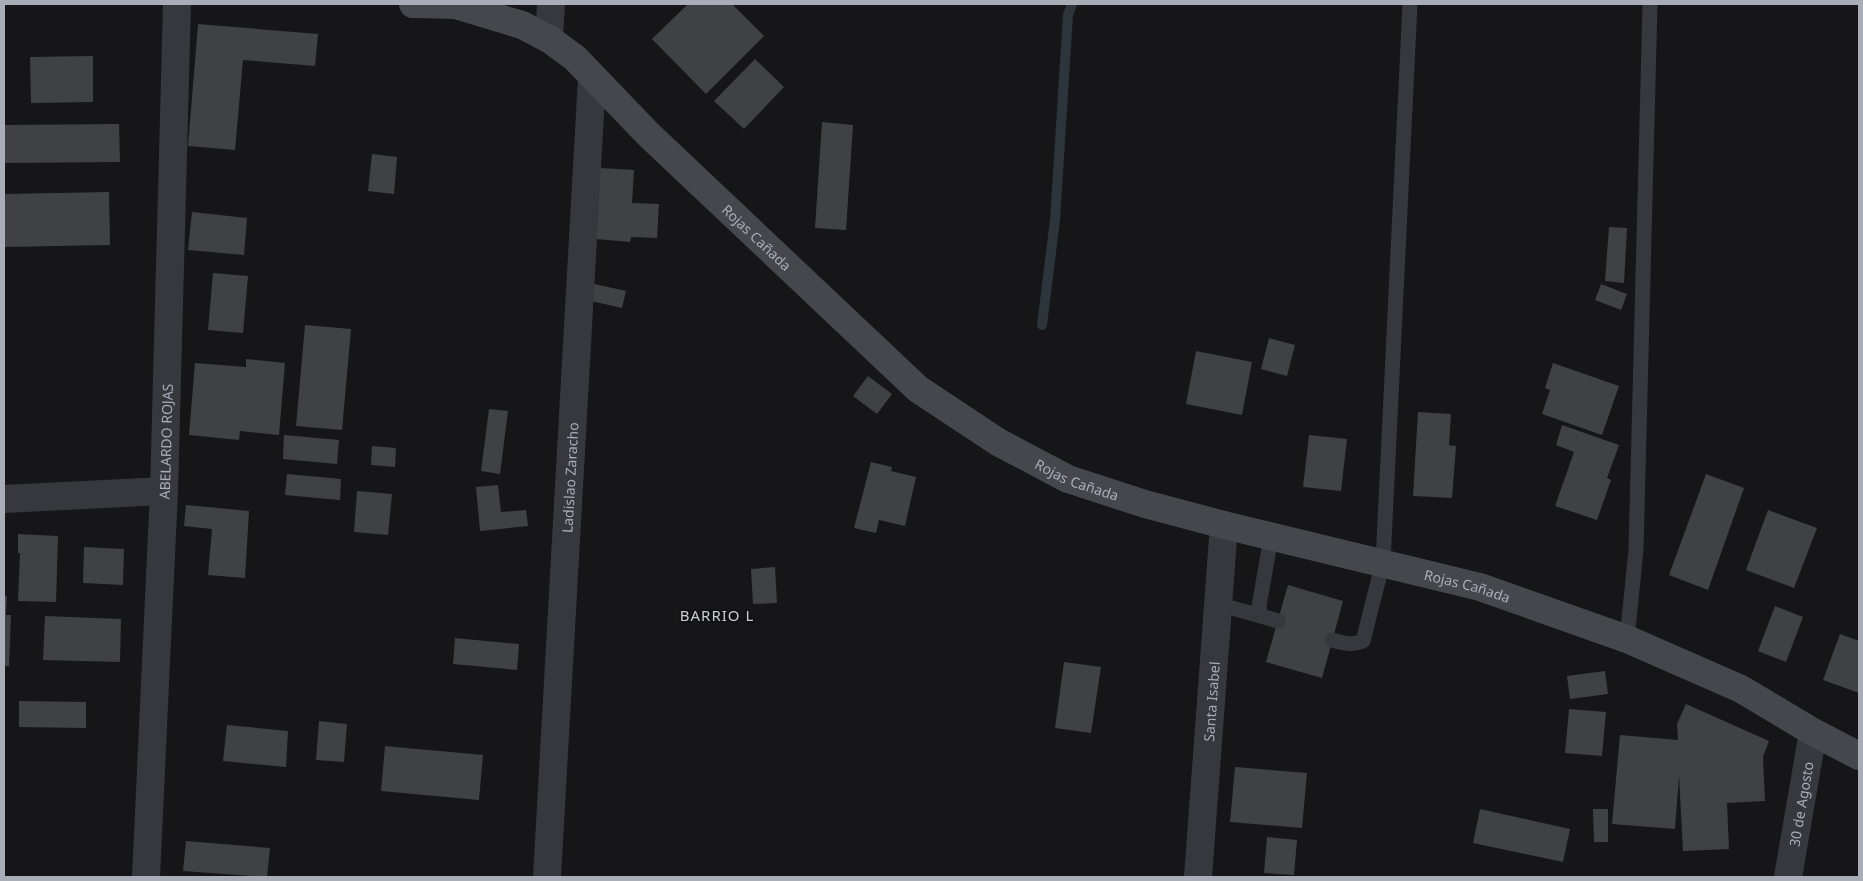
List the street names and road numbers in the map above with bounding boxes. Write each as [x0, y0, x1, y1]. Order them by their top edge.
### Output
street label: Rojas Cañada [718, 200, 796, 274]
street label: ABELARDO ROJAS [154, 383, 176, 500]
street label: Ladislao Zaracho [557, 422, 582, 534]
street label: Rojas Cañada [1032, 454, 1121, 504]
street label: Rojas Cañada [1422, 564, 1513, 607]
street label: Santa Isabel [1199, 661, 1223, 742]
street label: 30 de Agosto [1784, 760, 1817, 848]

